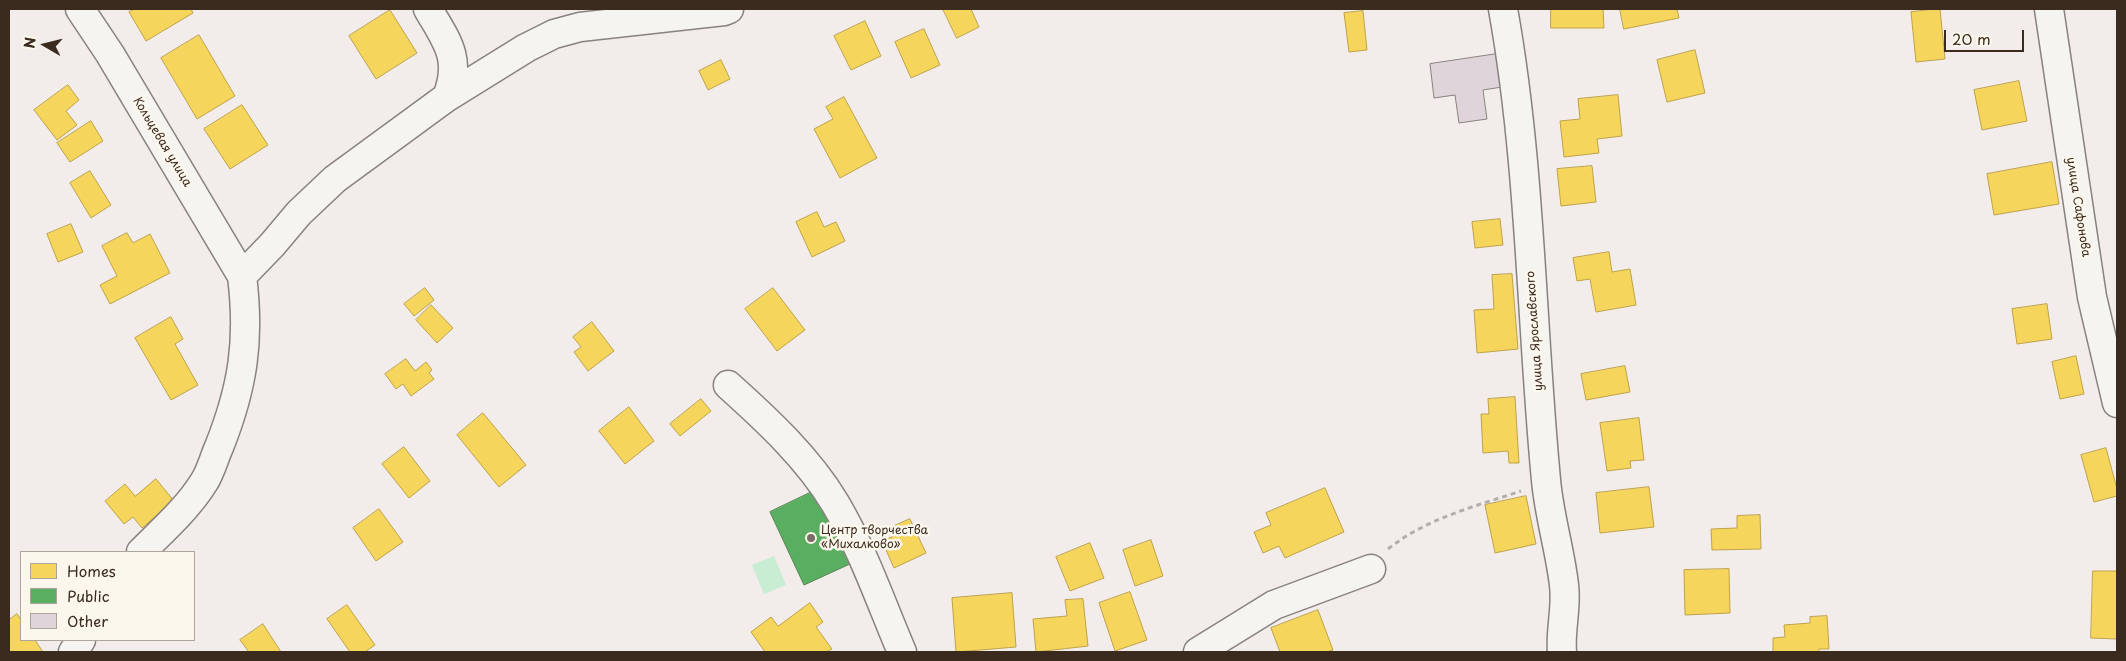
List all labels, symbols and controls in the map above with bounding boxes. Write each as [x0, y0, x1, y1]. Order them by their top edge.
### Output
north arrow [20, 20, 70, 70]
scale bar [1946, 20, 2026, 52]
text: 20 m [1952, 27, 1991, 50]
text: N [18, 36, 41, 50]
street label: Кольцевая улица [130, 95, 194, 189]
street label: улица Сафонова [2063, 156, 2093, 258]
street label: улица Ярославского [1524, 270, 1546, 392]
place label: Центр творчества «Михалково» [821, 524, 928, 552]
marker: Центр творчества «Михалково» [805, 532, 817, 544]
legend [20, 551, 195, 641]
text: Homes [67, 559, 116, 582]
text: Public [67, 584, 110, 607]
text: Other [67, 609, 108, 632]

